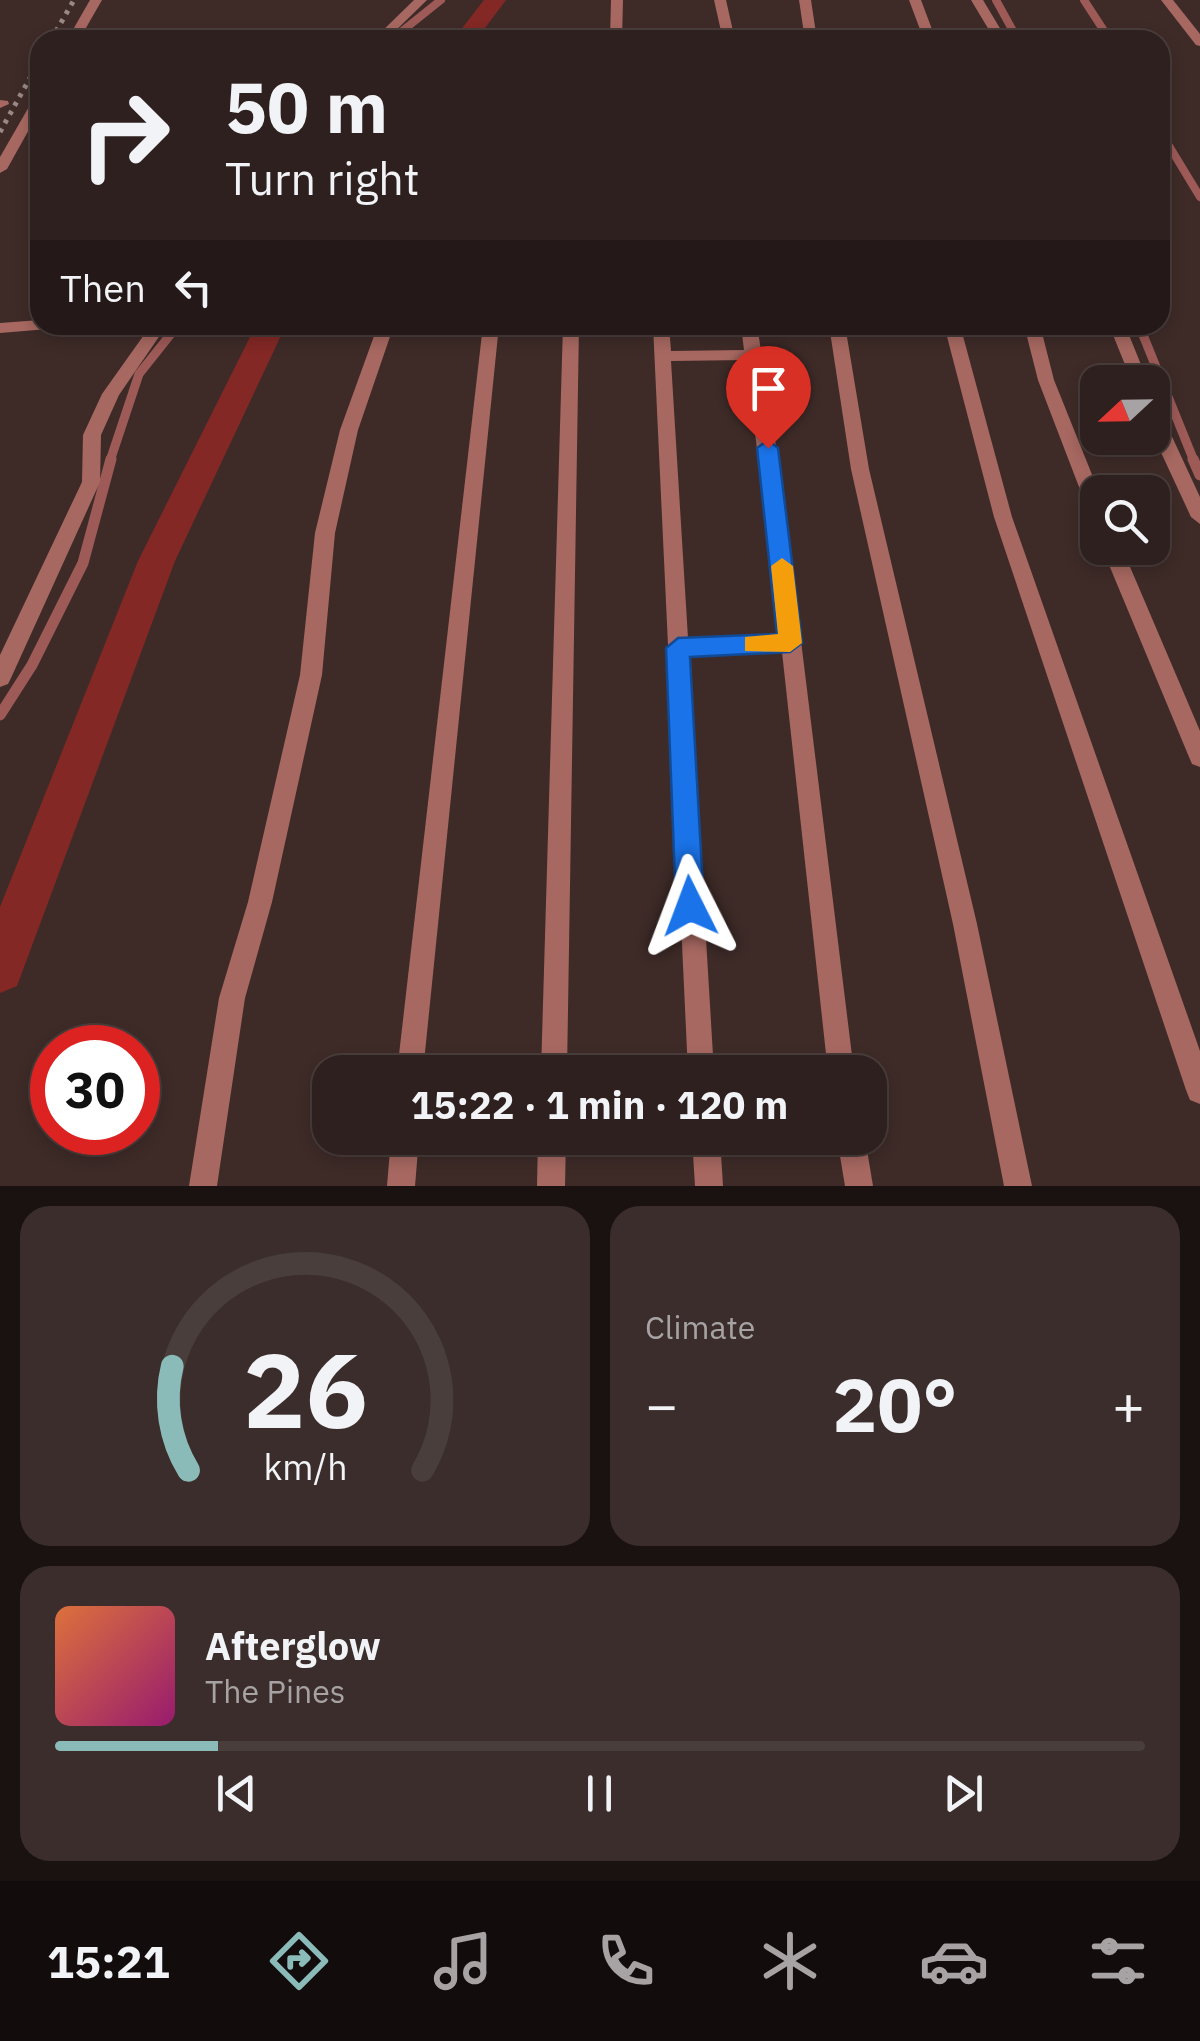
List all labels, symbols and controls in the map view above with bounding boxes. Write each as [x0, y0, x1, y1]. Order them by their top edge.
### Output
text: 50 m [225, 61, 388, 152]
icon: right [60, 70, 190, 200]
text: Turn right [225, 149, 420, 207]
icon: left [166, 260, 221, 315]
text: Then [60, 263, 146, 312]
pin [726, 346, 811, 449]
icon: arrive [741, 361, 796, 416]
north arrow [1080, 365, 1170, 455]
map controls [1080, 365, 1170, 565]
button: search [1080, 475, 1170, 565]
position arrow [638, 854, 742, 958]
speed limit sign: 30 [30, 1025, 160, 1155]
text: 15:22 · 1 min · 120 m [411, 1080, 788, 1129]
text: Climate [645, 1306, 755, 1348]
text: 26 [243, 1321, 367, 1457]
text: 20° [832, 1355, 958, 1453]
text: − [645, 1369, 678, 1440]
text: + [1112, 1369, 1145, 1440]
text: km/h [263, 1443, 347, 1490]
text: Afterglow [205, 1621, 381, 1670]
text: The Pines [205, 1670, 345, 1712]
icon: previous [209, 1766, 264, 1821]
icon: pause [572, 1766, 627, 1821]
icon: next [936, 1766, 991, 1821]
icon: directions [264, 1926, 334, 1996]
icon: music [428, 1926, 498, 1996]
icon: phone [591, 1926, 661, 1996]
icon: climate [755, 1926, 825, 1996]
icon: car [919, 1926, 989, 1996]
icon: filters [1083, 1926, 1153, 1996]
text: 15:21 [47, 1932, 170, 1990]

